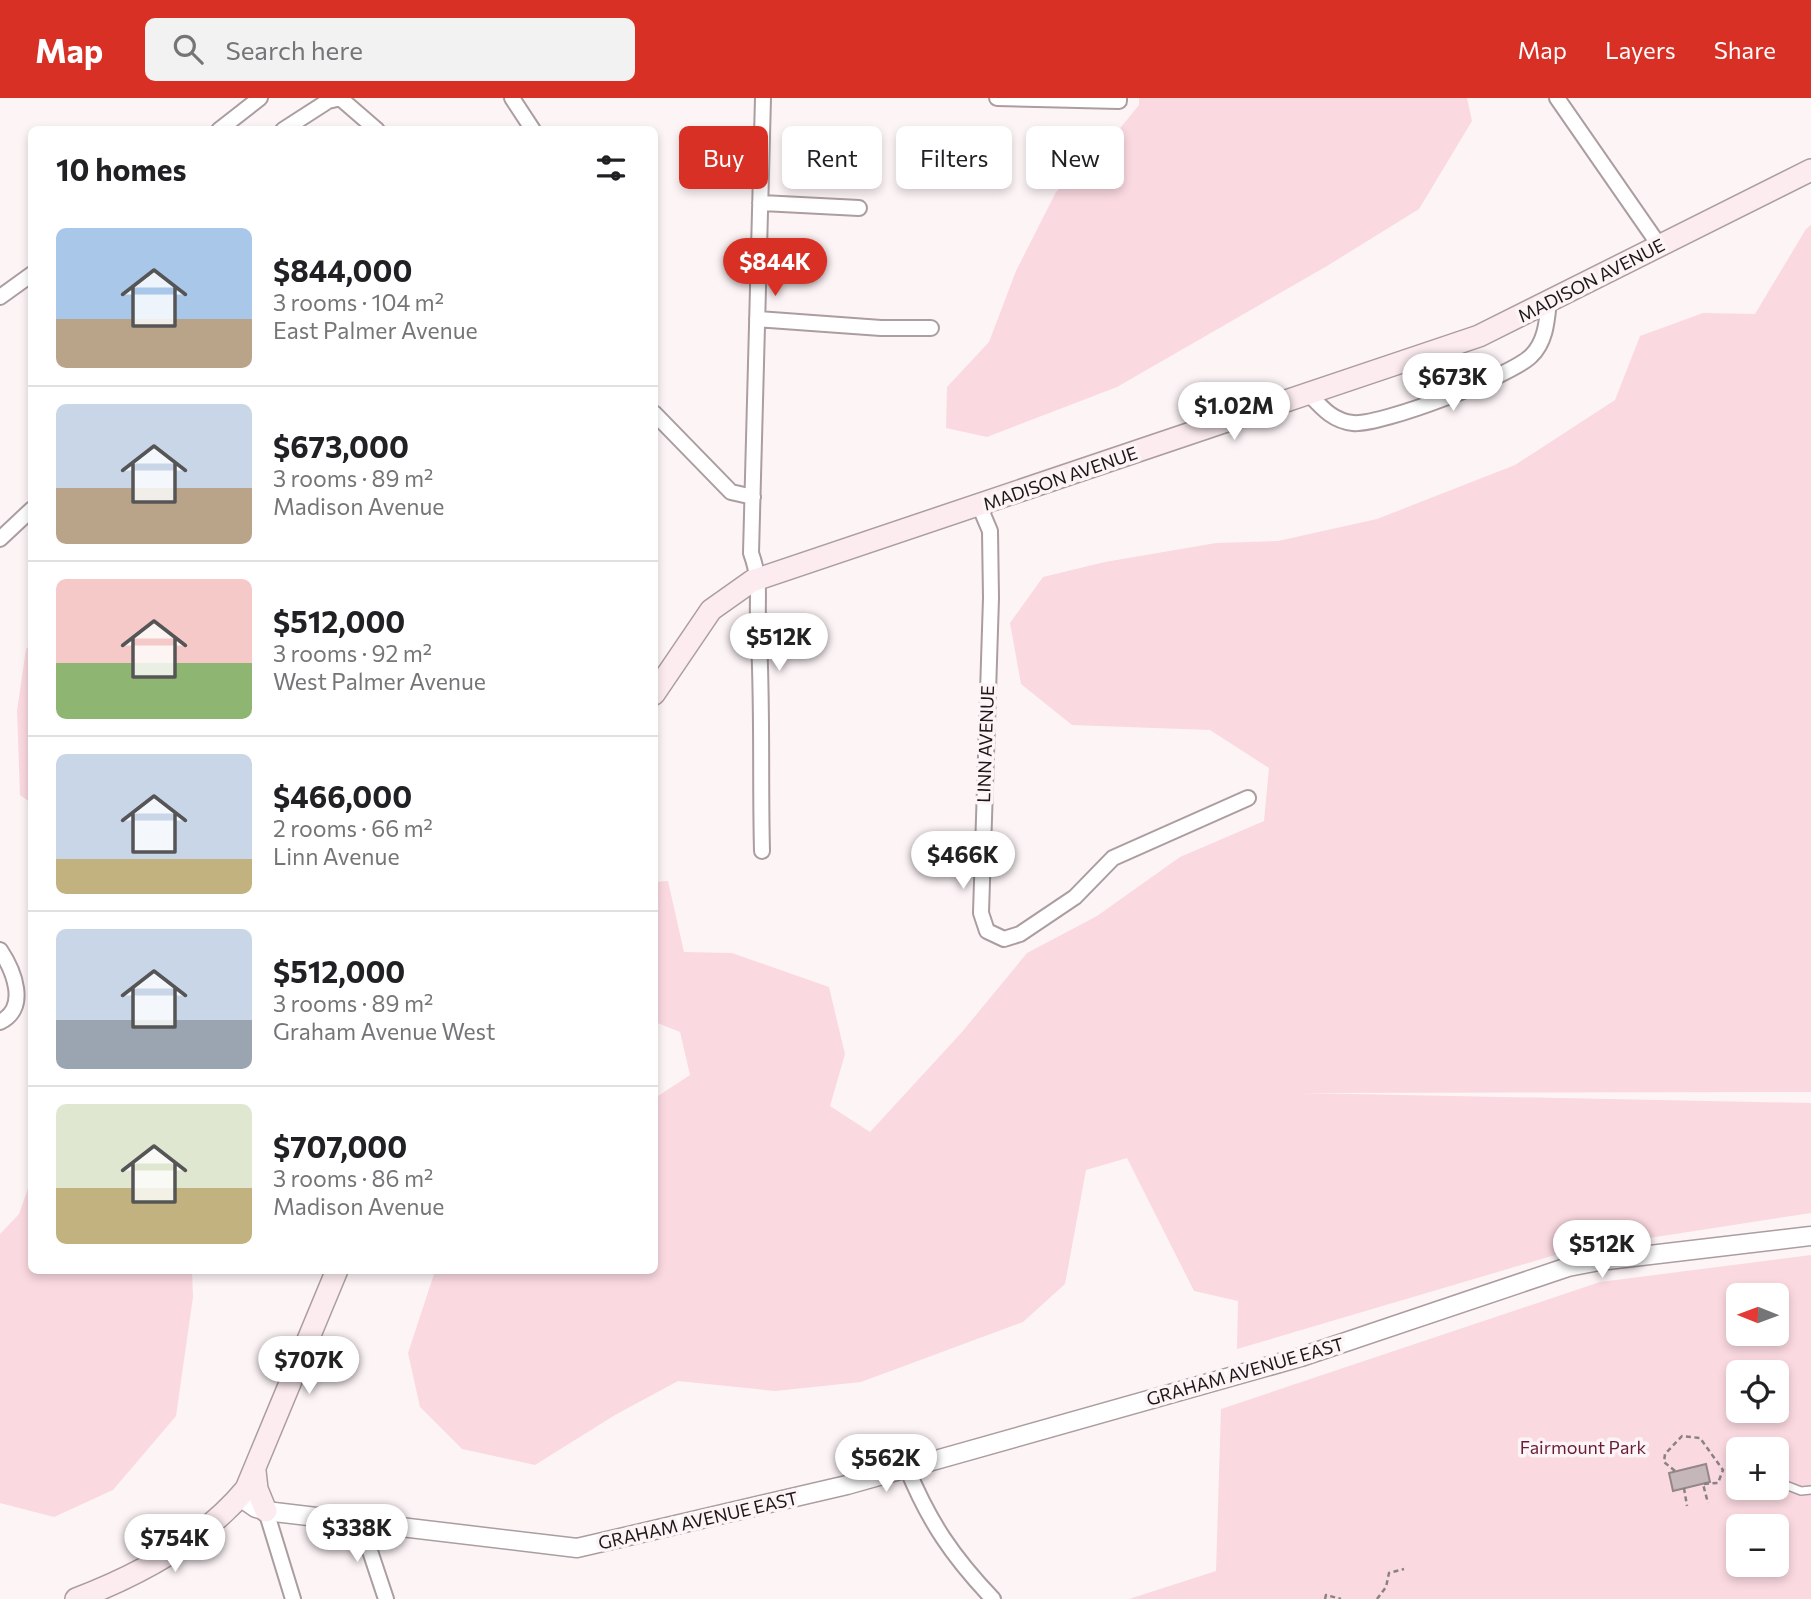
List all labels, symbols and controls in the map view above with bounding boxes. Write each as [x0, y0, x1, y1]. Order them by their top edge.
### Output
search box [145, 18, 635, 81]
text: Map [35, 29, 103, 70]
icon: search [169, 30, 207, 68]
text: Search here [225, 34, 363, 65]
text: Map [1518, 35, 1567, 64]
text: Layers [1605, 35, 1676, 64]
text: Share [1714, 35, 1776, 64]
chip: Buy [679, 126, 768, 189]
chip: Rent [782, 126, 882, 189]
chip: Filters [896, 126, 1012, 189]
chip: New [1026, 126, 1124, 189]
icon: filters [592, 149, 630, 187]
text: 10 homes [56, 150, 186, 187]
street label: MADISON AVENUE [1514, 233, 1668, 327]
pin: $844K [726, 238, 824, 298]
text: $844K [739, 247, 811, 275]
text: $844,000 [273, 251, 412, 288]
icon: home [112, 256, 196, 340]
text: 3 rooms · 104 m² [273, 288, 444, 316]
text: East Palmer Avenue [273, 316, 478, 344]
pin: $673K [1404, 354, 1502, 413]
text: $673K [1418, 362, 1488, 390]
pin: $1.02M [1177, 382, 1291, 442]
text: $1.02M [1194, 391, 1274, 419]
text: $673,000 [273, 427, 409, 464]
icon: home [112, 432, 196, 516]
street label: MADISON AVENUE [980, 441, 1140, 515]
text: 3 rooms · 89 m² [273, 464, 433, 492]
text: Madison Avenue [273, 492, 444, 520]
text: $512,000 [273, 602, 405, 639]
icon: home [112, 607, 196, 691]
pin: $512K [730, 614, 828, 673]
text: $512K [746, 622, 812, 650]
text: 3 rooms · 92 m² [273, 639, 432, 667]
text: West Palmer Avenue [273, 667, 486, 695]
street label: LINN AVENUE [972, 685, 998, 803]
text: $466,000 [273, 777, 412, 814]
icon: home [112, 782, 196, 866]
text: 2 rooms · 66 m² [273, 814, 433, 842]
pin: $466K [914, 832, 1012, 891]
text: $466K [927, 840, 999, 868]
text: Linn Avenue [273, 842, 400, 870]
text: $512,000 [273, 952, 405, 989]
icon: home [112, 957, 196, 1041]
text: 3 rooms · 89 m² [273, 989, 433, 1017]
text: Graham Avenue West [273, 1017, 495, 1045]
text: $707,000 [273, 1127, 407, 1164]
icon: home [112, 1132, 196, 1216]
text: 3 rooms · 86 m² [273, 1164, 433, 1192]
text: Madison Avenue [273, 1192, 444, 1220]
pin: $512K [1553, 1220, 1651, 1280]
text: $512K [1569, 1229, 1635, 1257]
north arrow [1726, 1283, 1788, 1346]
map controls [1726, 1283, 1789, 1577]
street label: GRAHAM AVENUE EAST [1144, 1332, 1346, 1410]
pin: $707K [260, 1336, 358, 1396]
text: $707K [274, 1345, 344, 1373]
button: locate [1726, 1360, 1789, 1423]
pin: $562K [837, 1434, 935, 1494]
park label: Fairmount Park [1520, 1436, 1646, 1458]
button: + [1726, 1437, 1789, 1500]
text: $562K [851, 1443, 921, 1471]
street label: GRAHAM AVENUE EAST [596, 1486, 800, 1554]
pin: $338K [308, 1504, 406, 1564]
text: $338K [322, 1513, 392, 1541]
pin: $754K [126, 1514, 224, 1574]
button: − [1726, 1514, 1789, 1577]
text: $754K [140, 1523, 210, 1551]

